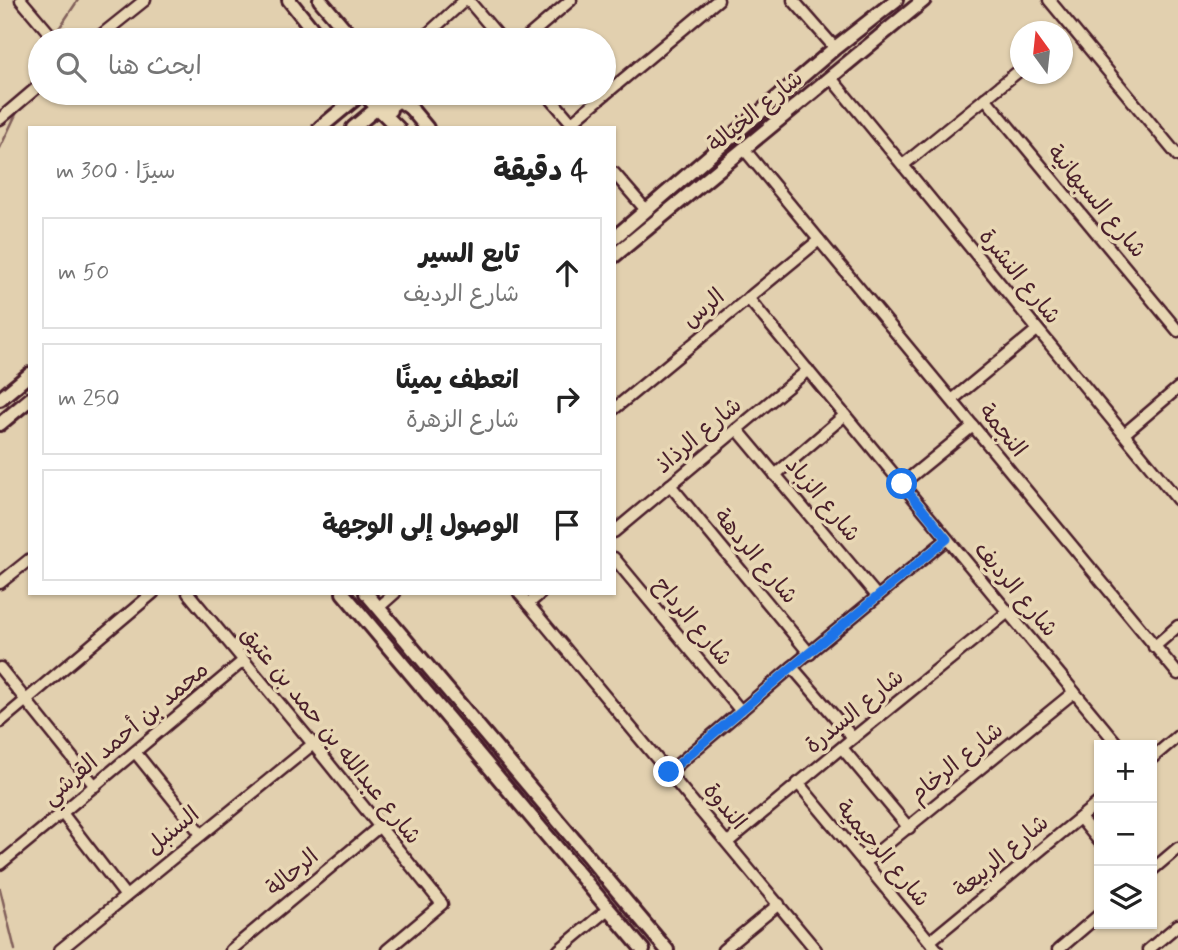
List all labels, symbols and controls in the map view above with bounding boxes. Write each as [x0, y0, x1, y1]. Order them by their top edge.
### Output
north arrow [1010, 21, 1073, 84]
search box [28, 28, 616, 105]
icon: search [52, 48, 90, 86]
text: ابحث هنا [108, 50, 202, 84]
street label: شارع الخيالة [702, 64, 810, 160]
street label: شارع السبهانية [1040, 139, 1152, 265]
text: 4 دقيقة [493, 152, 588, 191]
text: سيرًا · 300 m [56, 157, 176, 187]
street label: شارع النشرة [971, 223, 1067, 331]
text: تابع السير [419, 238, 519, 272]
icon: ahead [548, 254, 586, 292]
text: 50 m [58, 258, 110, 288]
text: شارع الرديف [403, 280, 519, 310]
street label: الرس [676, 282, 732, 336]
text: انعطف يمينًا [396, 364, 519, 398]
icon: right [548, 380, 586, 418]
text: 250 m [58, 384, 120, 414]
street label: شارع الرذاذ [649, 391, 749, 481]
street label: النجمة [971, 398, 1033, 464]
text: شارع الزهرة [406, 406, 519, 436]
street label: شارع الزباد [778, 451, 866, 549]
route start [886, 468, 917, 499]
street label: شارع الردهة [706, 503, 804, 611]
icon: arrive [548, 506, 586, 544]
text: الوصول إلى الوجهة [322, 509, 519, 543]
street label: شارع الرديف [966, 536, 1064, 644]
street label: شارع الرداح [646, 571, 738, 673]
street label: شارع عبدالله بن حمد بن عتيق [233, 621, 427, 851]
street label: محمد بن أحمد القرشي [36, 655, 218, 816]
street label: شارع السدرة [799, 663, 911, 761]
street label: شارع الرخام [904, 716, 1010, 810]
map controls [1094, 740, 1157, 929]
button: + [1094, 740, 1157, 803]
route end [653, 756, 684, 787]
street label: الندوة [696, 777, 752, 837]
street label: شارع الرحيمية [828, 794, 936, 914]
street label: السنبل [140, 800, 206, 862]
button: − [1094, 803, 1157, 866]
street label: شارع الربيعة [948, 809, 1056, 905]
street label: الرحالة [260, 842, 326, 904]
button: layers [1094, 866, 1157, 929]

